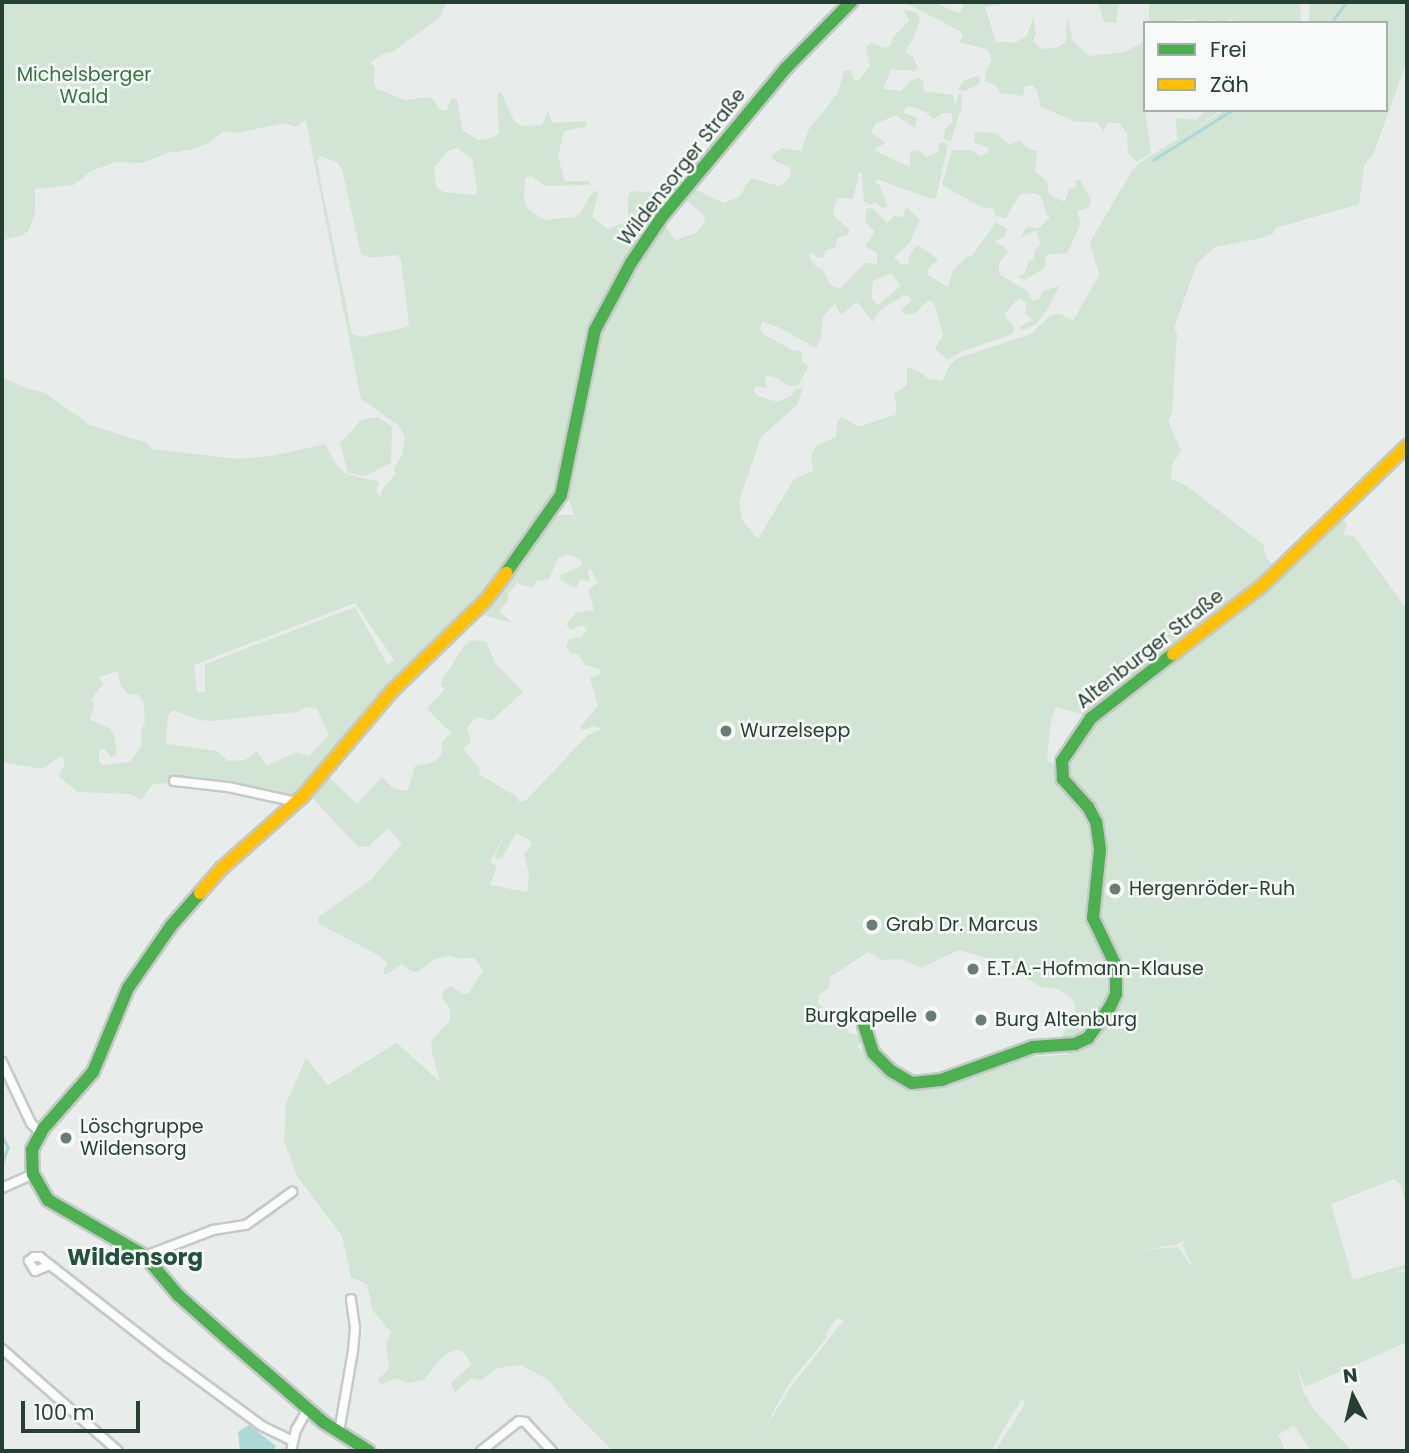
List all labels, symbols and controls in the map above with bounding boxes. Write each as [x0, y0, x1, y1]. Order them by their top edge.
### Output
legend [1143, 21, 1388, 112]
text: Frei [1210, 35, 1247, 64]
park label: Michelsberger Wald [17, 64, 151, 108]
text: Zäh [1210, 70, 1249, 99]
street label: Wildensorger Straße [613, 84, 751, 250]
street label: Altenburger Straße [1072, 585, 1228, 713]
place label: Wurzelsepp [740, 720, 850, 742]
marker: Wurzelsepp [718, 723, 734, 739]
place label: Hergenröder-Ruh [1129, 878, 1295, 900]
marker: Hergenröder-Ruh [1107, 881, 1123, 897]
place label: Grab Dr. Marcus [886, 914, 1038, 936]
marker: Grab Dr. Marcus [864, 917, 880, 933]
place label: E.T.A.-Hofmann-Klause [987, 958, 1204, 980]
marker: E.T.A.-Hofmann-Klause [965, 961, 981, 977]
place label: Burgkapelle [805, 1005, 917, 1027]
marker: Burgkapelle [923, 1008, 939, 1024]
place label: Burg Altenburg [995, 1009, 1137, 1031]
marker: Burg Altenburg [973, 1012, 989, 1028]
place label: Löschgruppe Wildensorg [80, 1116, 204, 1160]
marker: Löschgruppe Wildensorg [58, 1130, 74, 1146]
district label: Wildensorg [67, 1243, 203, 1271]
text: N [1342, 1361, 1359, 1390]
north arrow [1318, 1362, 1388, 1432]
scale bar [24, 1386, 144, 1430]
text: 100 m [34, 1398, 94, 1427]

